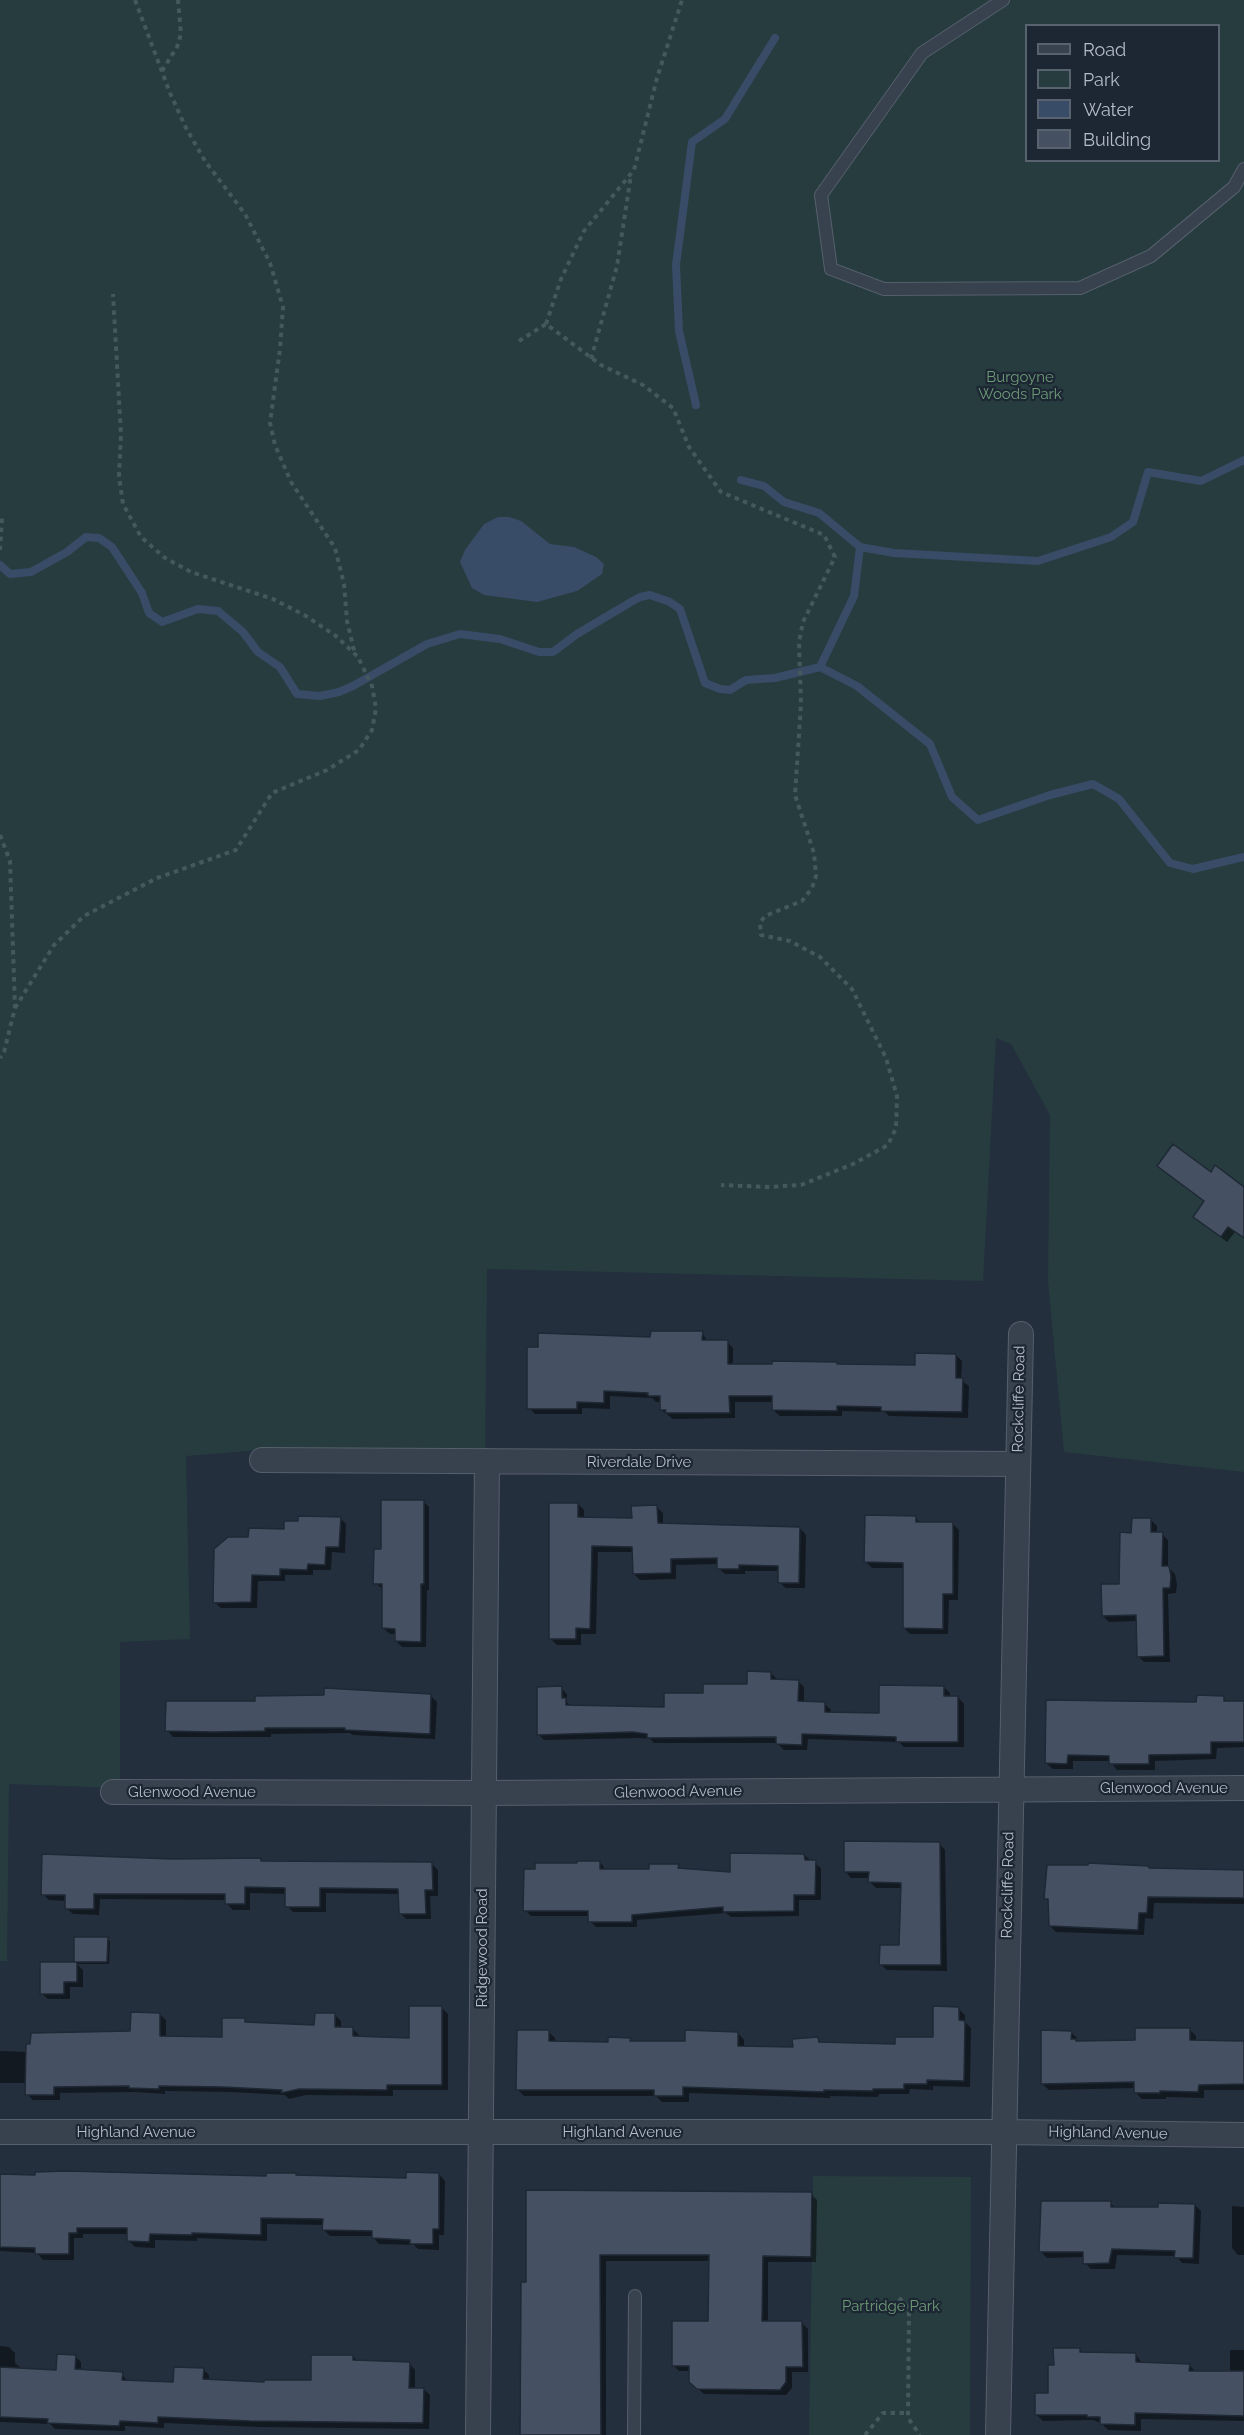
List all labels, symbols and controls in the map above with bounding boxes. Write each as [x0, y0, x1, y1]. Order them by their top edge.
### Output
legend [1025, 24, 1220, 162]
text: Road [1083, 39, 1126, 60]
text: Park [1083, 69, 1120, 90]
text: Water [1083, 99, 1133, 120]
text: Building [1083, 129, 1151, 150]
park label: Burgoyne Woods Park [978, 368, 1062, 403]
street label: Rockcliffe Road [1009, 1345, 1029, 1453]
street label: Riverdale Drive [587, 1453, 691, 1471]
street label: Glenwood Avenue [1100, 1779, 1228, 1797]
street label: Glenwood Avenue [614, 1782, 742, 1802]
street label: Glenwood Avenue [128, 1783, 256, 1801]
street label: Rockcliffe Road [998, 1831, 1018, 1939]
street label: Ridgewood Road [473, 1888, 491, 2008]
street label: Highland Avenue [76, 2123, 196, 2141]
street label: Highland Avenue [562, 2123, 682, 2141]
street label: Highland Avenue [1048, 2123, 1168, 2143]
park label: Partridge Park [842, 2297, 940, 2315]

